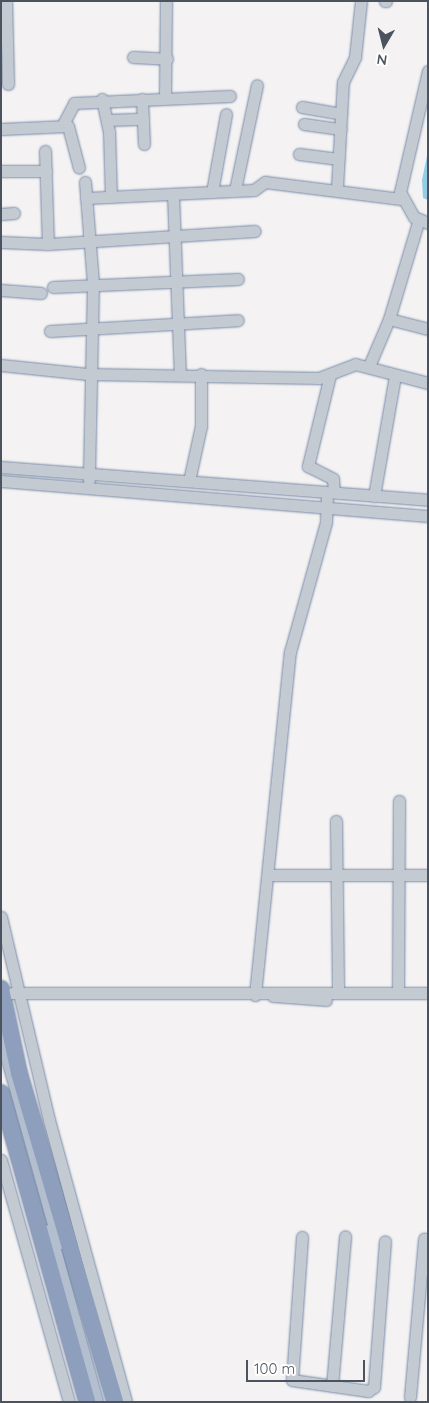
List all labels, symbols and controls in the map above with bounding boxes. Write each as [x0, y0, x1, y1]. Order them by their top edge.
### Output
north arrow [359, 20, 409, 70]
text: N [376, 50, 388, 69]
scale bar [249, 1350, 368, 1382]
text: 100 m [254, 1359, 295, 1378]

